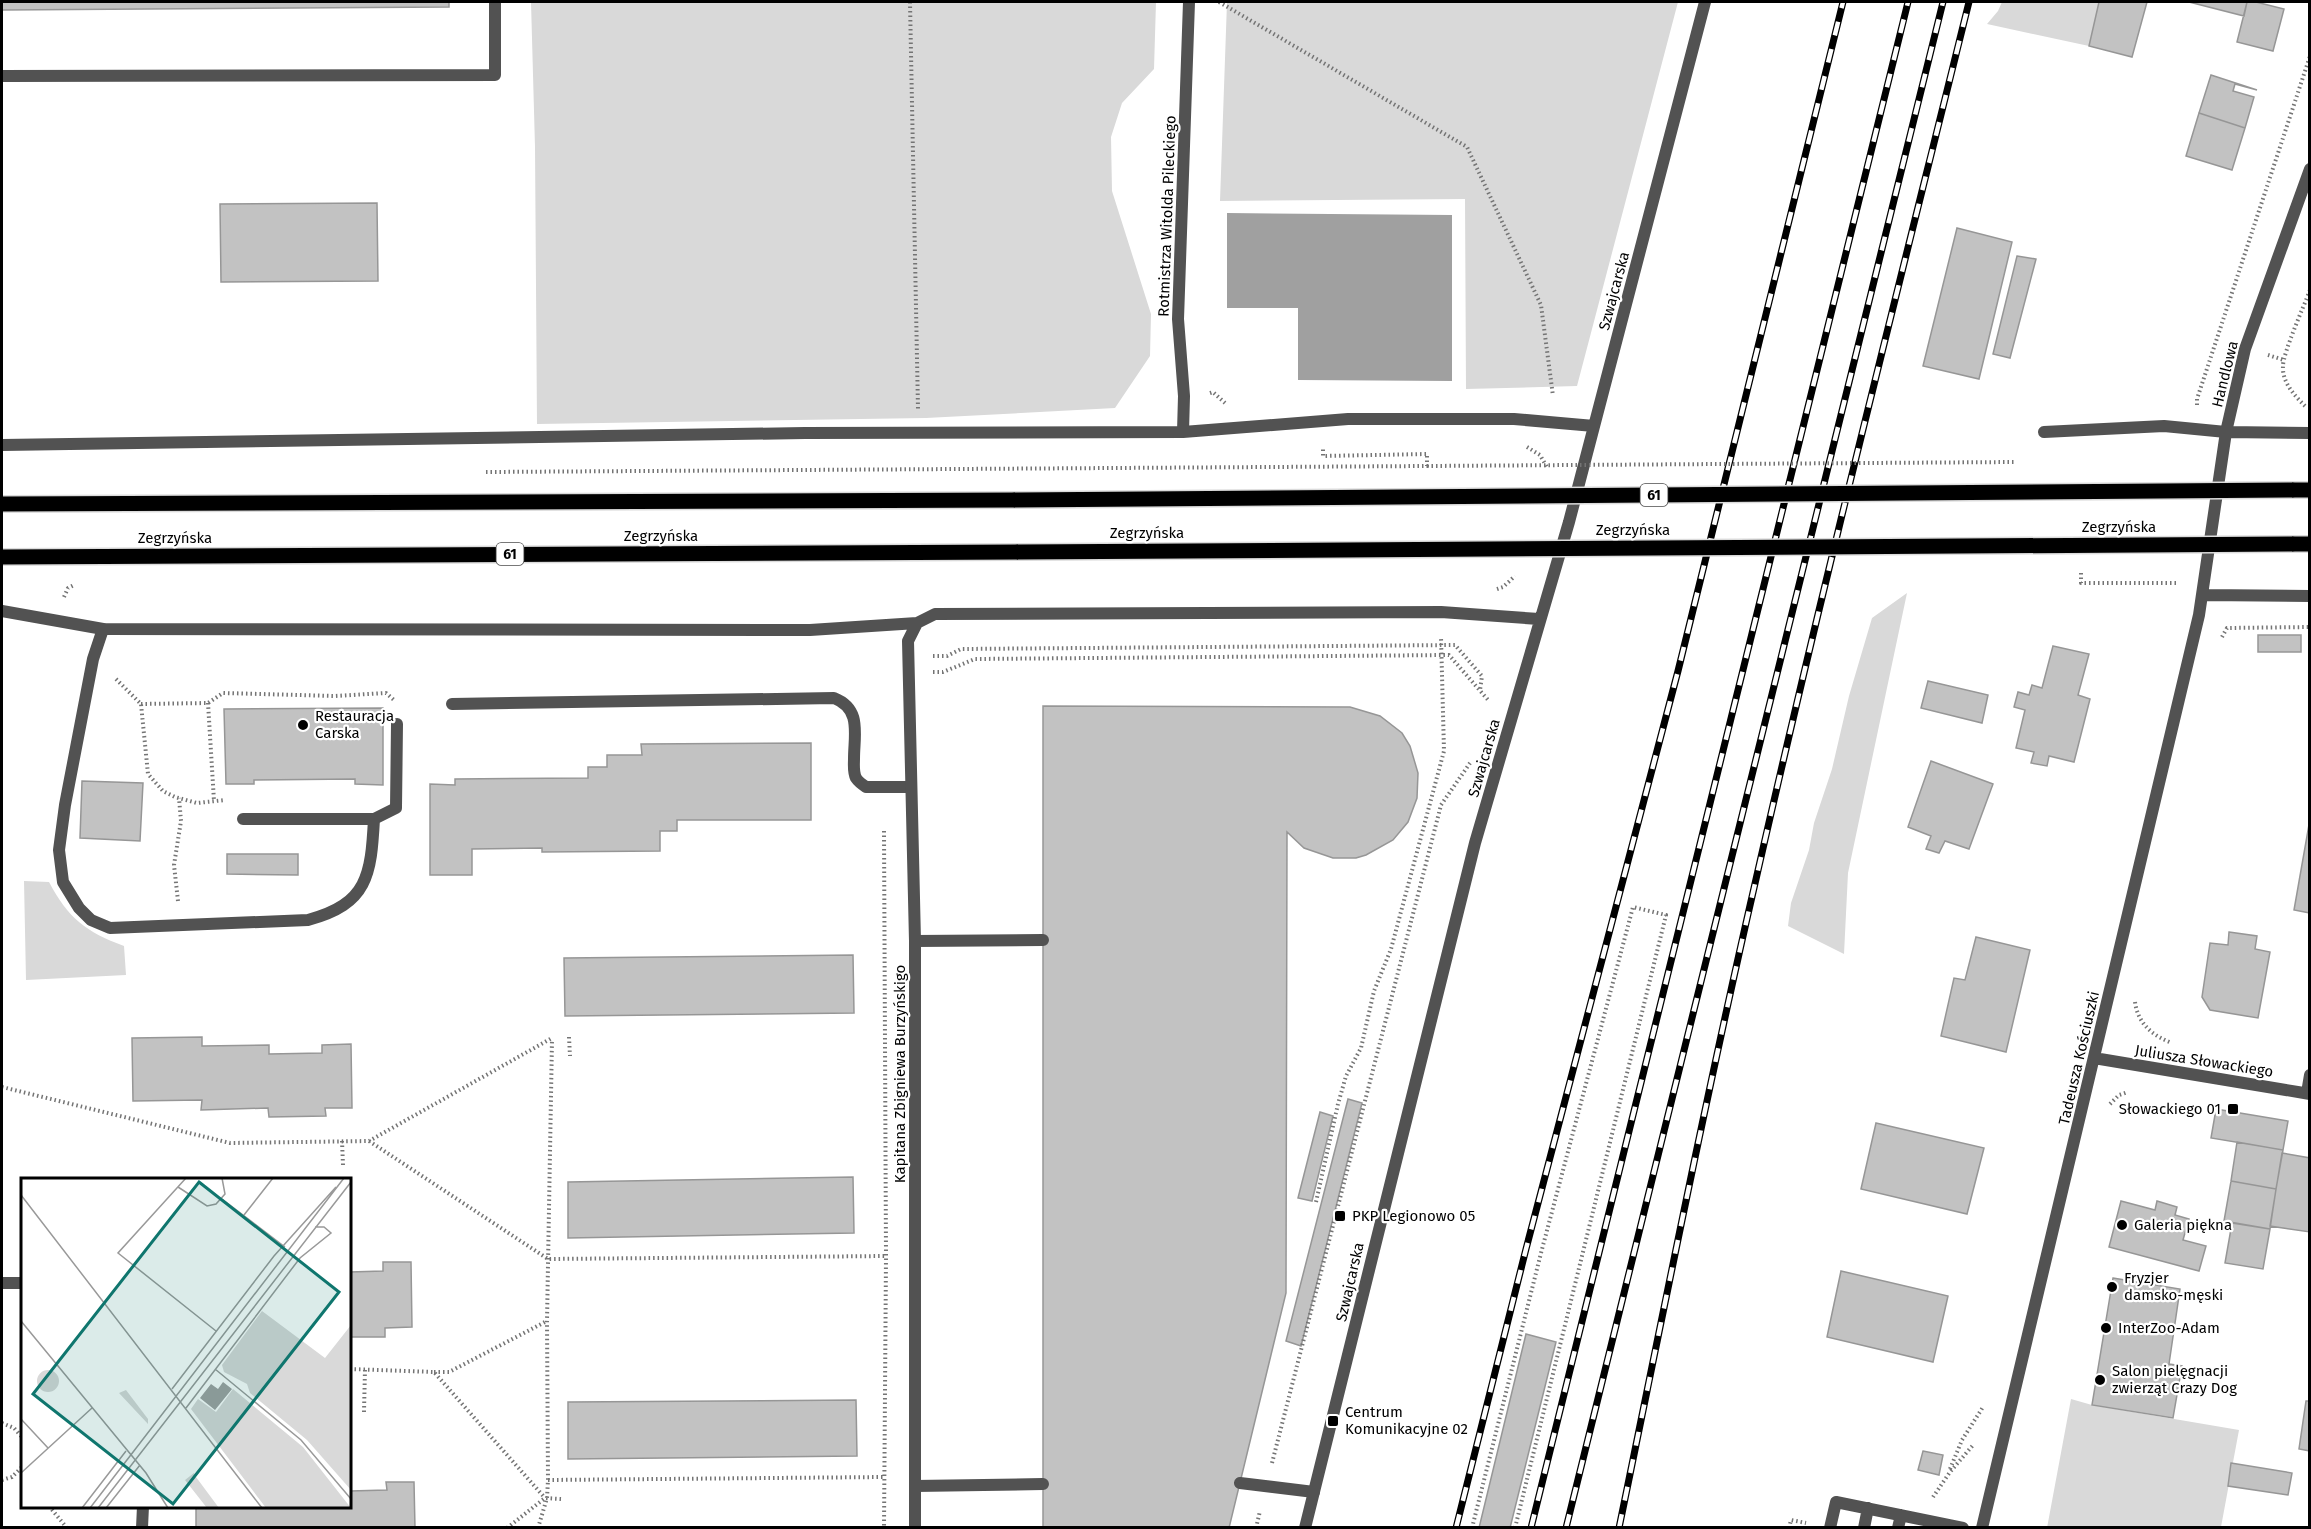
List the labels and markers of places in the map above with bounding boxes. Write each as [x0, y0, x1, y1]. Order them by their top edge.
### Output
place label: Restauracja Carska [315, 707, 394, 742]
marker: Restauracja Carska [296, 718, 310, 732]
place label: Słowackiego 01 [2119, 1100, 2221, 1118]
marker: Słowackiego 01 [2226, 1102, 2240, 1116]
place label: PKP Legionowo 05 [1352, 1207, 1475, 1225]
marker: PKP Legionowo 05 [1333, 1209, 1347, 1223]
place label: Galeria piękna [2134, 1216, 2232, 1234]
marker: Galeria piękna [2115, 1218, 2129, 1232]
place label: Fryzjer damsko-męski [2124, 1269, 2223, 1304]
marker: Fryzjer damsko-męski [2105, 1280, 2119, 1294]
place label: InterZoo-Adam [2118, 1319, 2220, 1337]
marker: InterZoo-Adam [2099, 1321, 2113, 1335]
place label: Salon pielęgnacji zwierząt Crazy Dog [2112, 1362, 2237, 1397]
marker: Salon pielęgnacji zwierząt Crazy Dog [2093, 1373, 2107, 1387]
place label: Centrum Komunikacyjne 02 [1345, 1403, 1468, 1438]
marker: Centrum Komunikacyjne 02 [1326, 1414, 1340, 1428]

